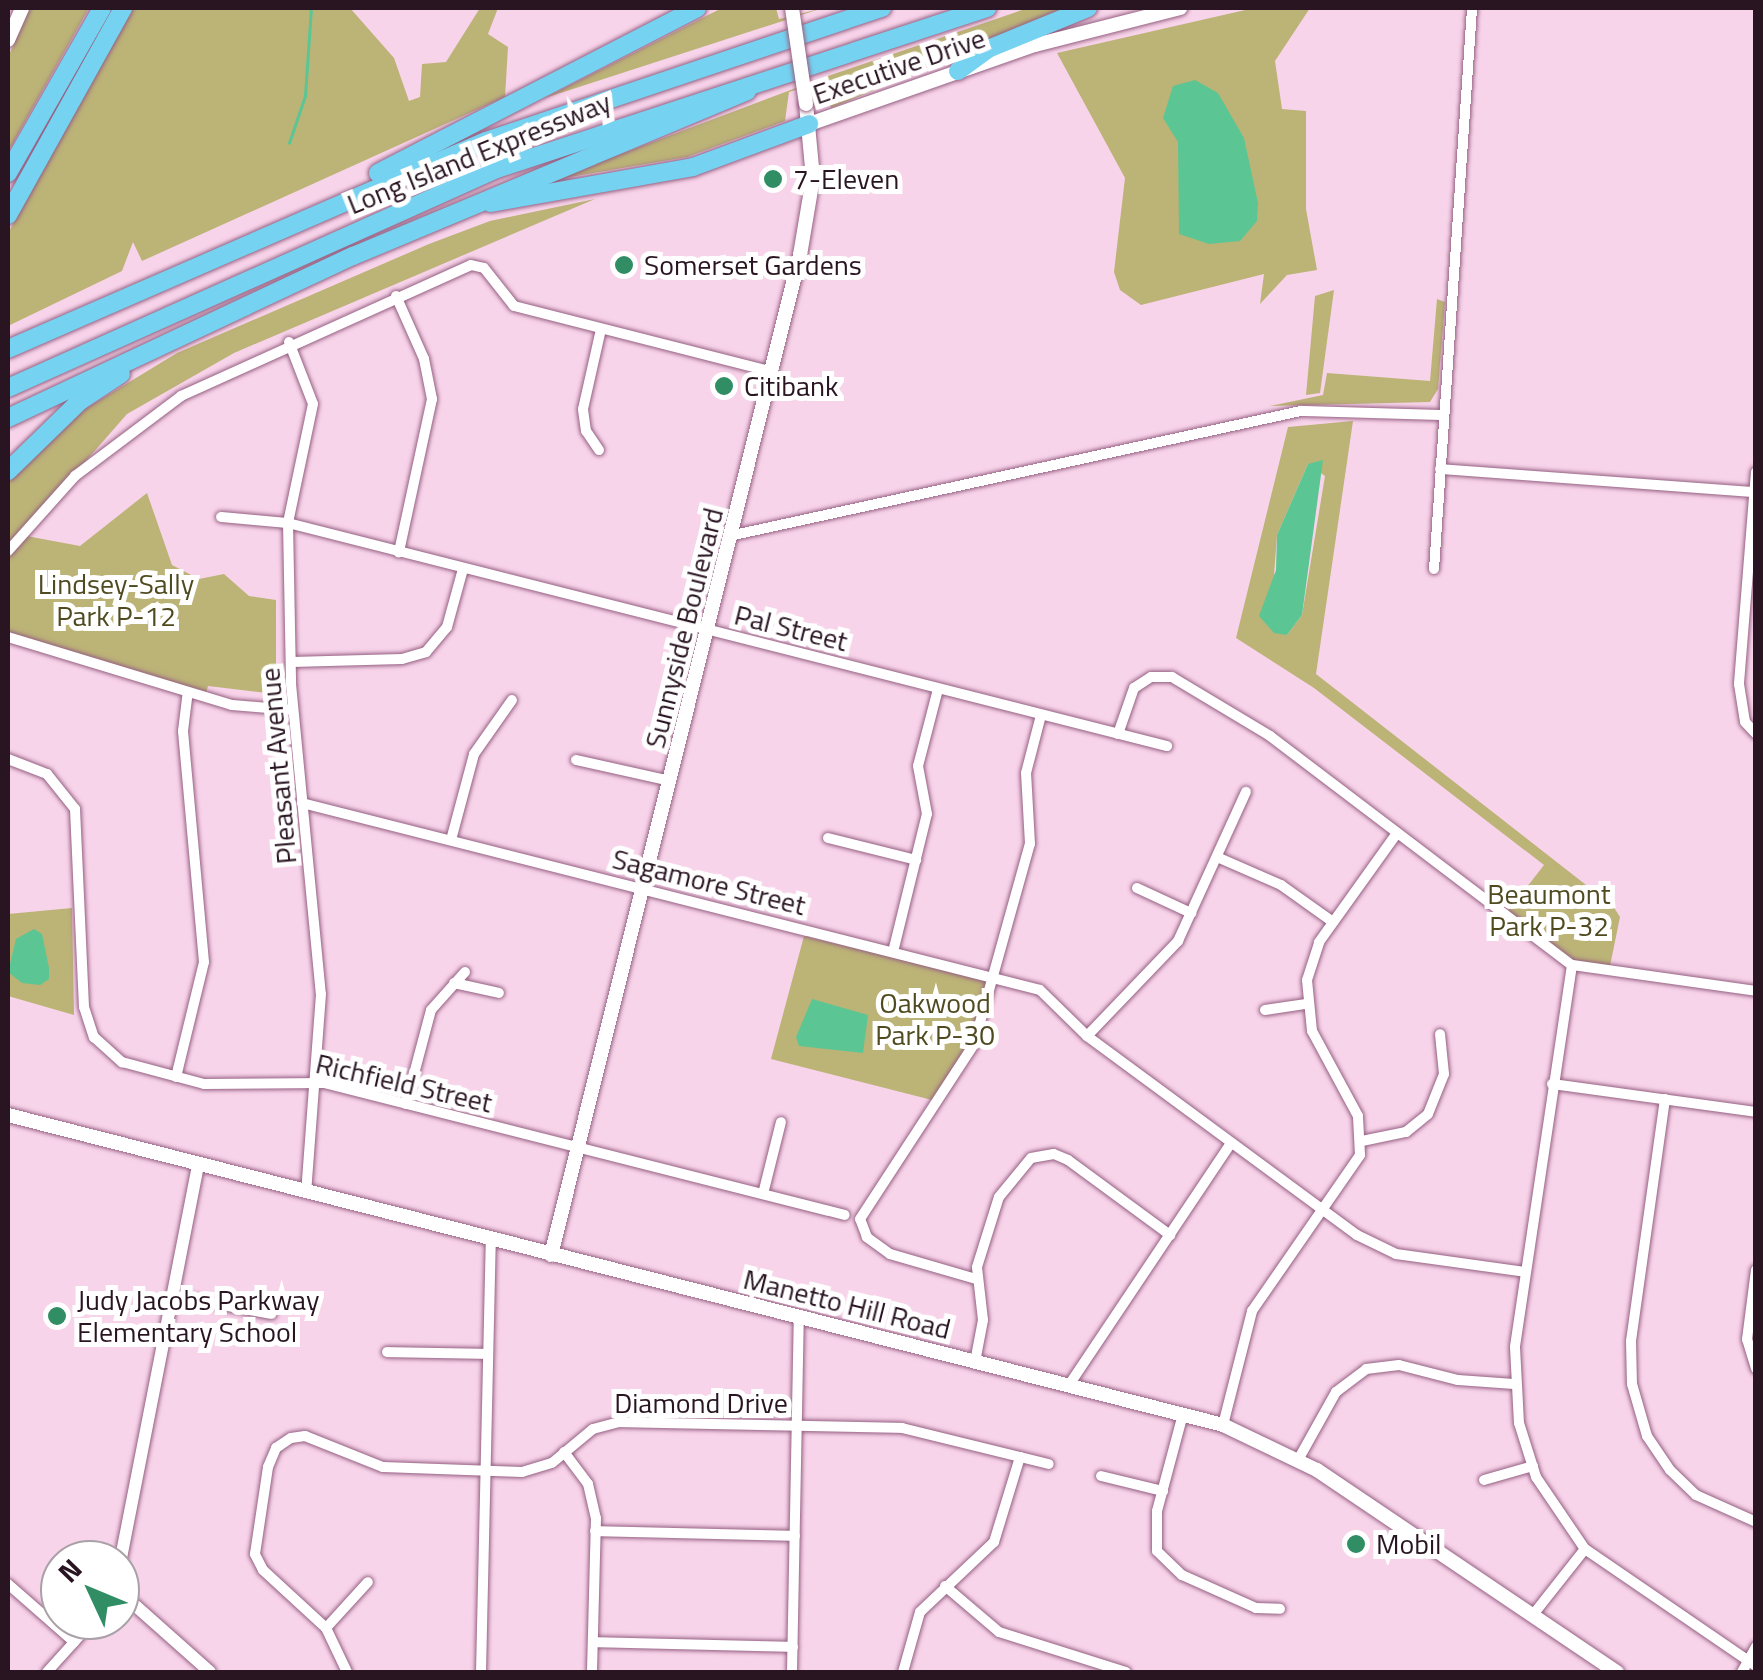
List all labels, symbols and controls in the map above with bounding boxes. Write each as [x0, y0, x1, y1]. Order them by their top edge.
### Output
street label: Executive Drive [809, 21, 989, 111]
street label: Long Island Expressway [342, 85, 616, 221]
place label: 7-Eleven [793, 162, 899, 196]
marker: 7-Eleven [762, 168, 784, 190]
place label: Somerset Gardens [644, 248, 862, 282]
marker: Somerset Gardens [613, 254, 635, 276]
place label: Citibank [744, 369, 839, 403]
marker: Citibank [713, 375, 735, 397]
street label: Sunnyside Boulevard [638, 504, 730, 752]
park label: Lindsey-Sally Park P-12 [38, 567, 194, 633]
street label: Pal Street [731, 598, 851, 658]
street label: Pleasant Avenue [253, 667, 303, 865]
street label: Sagamore Street [609, 842, 809, 922]
park label: Beaumont Park P-32 [1487, 877, 1611, 943]
park label: Oakwood Park P-30 [875, 986, 995, 1052]
street label: Richfield Street [313, 1046, 495, 1120]
street label: Manetto Hill Road [740, 1262, 954, 1346]
place label: Judy Jacobs Parkway Elementary School [77, 1283, 320, 1349]
marker: Judy Jacobs Parkway Elementary School [46, 1305, 68, 1327]
street label: Diamond Drive [614, 1386, 788, 1420]
place label: Mobil [1376, 1527, 1441, 1561]
marker: Mobil [1345, 1533, 1367, 1555]
north arrow [40, 1540, 140, 1640]
text: N [47, 1548, 92, 1592]

